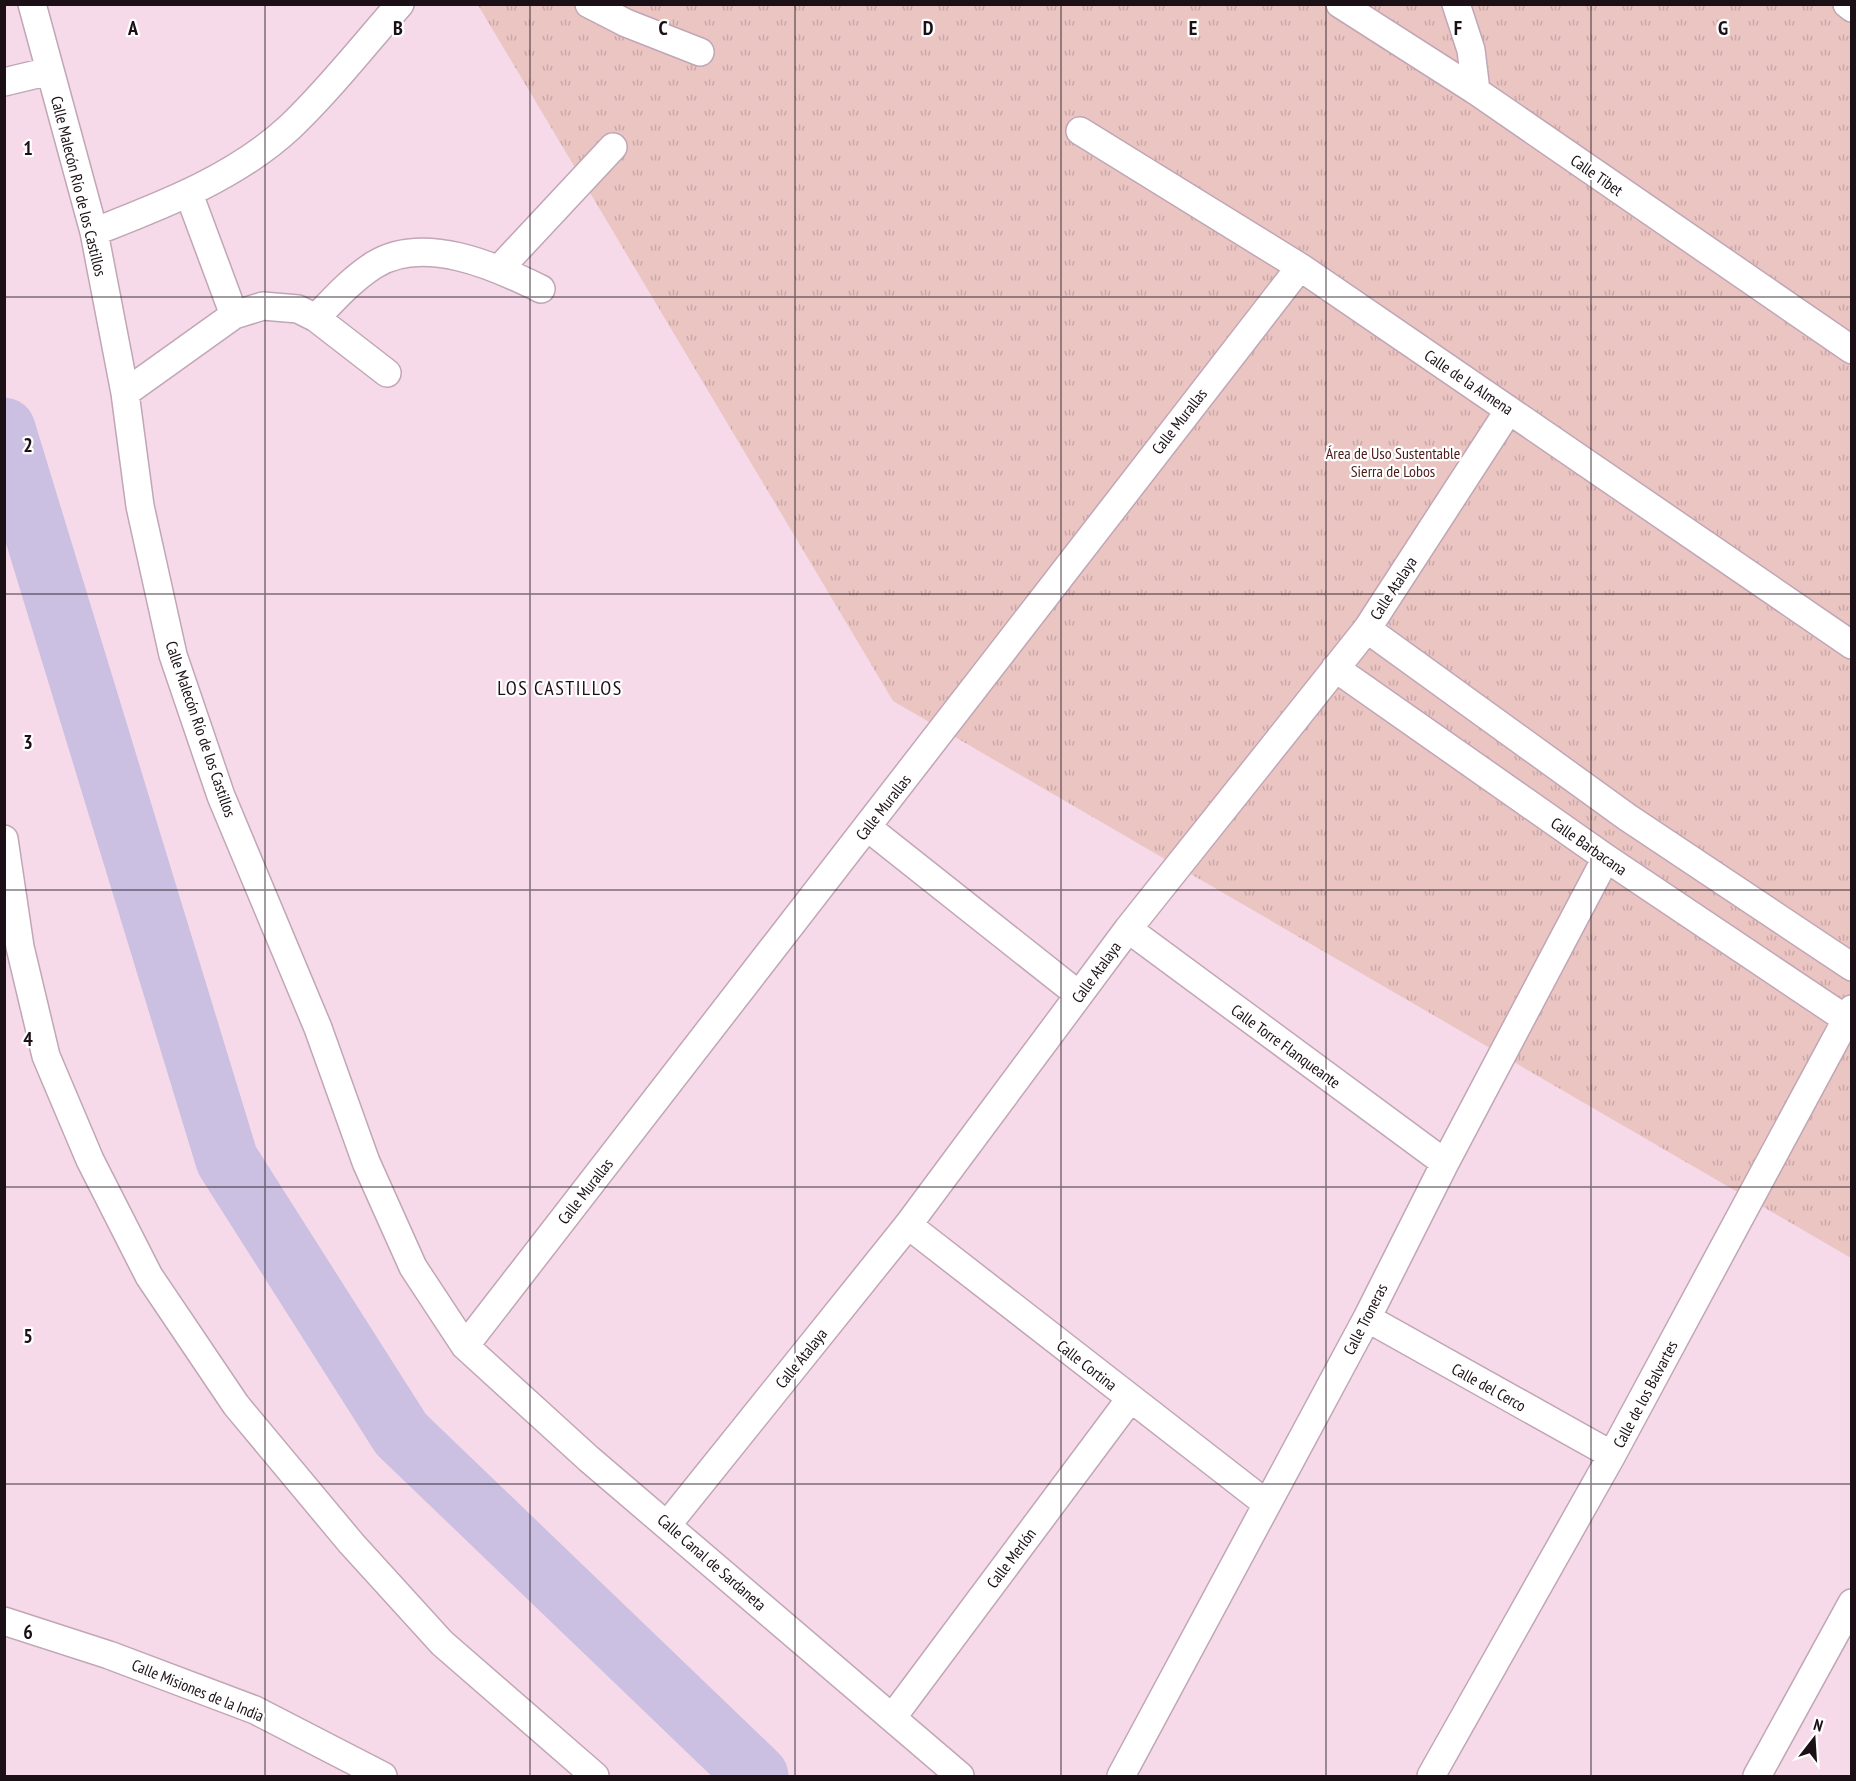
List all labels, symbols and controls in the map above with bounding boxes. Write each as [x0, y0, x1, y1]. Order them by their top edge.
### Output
text: A [127, 15, 139, 41]
text: B [393, 15, 403, 41]
text: C [658, 15, 668, 41]
text: D [923, 15, 934, 41]
text: E [1189, 15, 1197, 41]
text: F [1454, 15, 1462, 41]
text: G [1718, 15, 1728, 41]
street label: Calle Malecón Río de los Castillos [47, 94, 111, 278]
text: 1 [23, 135, 33, 161]
street label: Calle Tibet [1567, 150, 1627, 200]
street label: Calle de la Almena [1421, 345, 1517, 419]
street label: Calle Murallas [1147, 384, 1211, 458]
text: 2 [23, 432, 33, 458]
park label: Área de Uso Sustentable Sierra de Lobos [1326, 443, 1460, 481]
street label: Calle Atalaya [1365, 553, 1421, 623]
street label: Calle Malecón Río de los Castillos [161, 638, 241, 820]
district label: LOS CASTILLOS [497, 675, 623, 701]
text: 3 [23, 729, 33, 755]
street label: Calle Murallas [851, 770, 915, 844]
street label: Calle Barbacana [1547, 813, 1631, 879]
street label: Calle Atalaya [1067, 937, 1125, 1007]
street label: Calle Torre Flanqueante [1227, 1000, 1345, 1092]
text: 4 [23, 1026, 33, 1052]
street label: Calle Murallas [553, 1154, 617, 1228]
street label: Calle Troneras [1339, 1280, 1391, 1358]
text: 5 [23, 1323, 33, 1349]
street label: Calle Atalaya [771, 1324, 831, 1392]
street label: Calle Cortina [1053, 1335, 1121, 1395]
street label: Calle de los Balvartes [1608, 1337, 1682, 1451]
street label: Calle del Cerco [1448, 1358, 1530, 1416]
street label: Calle Canal de Sardaneta [654, 1509, 770, 1615]
street label: Calle Merlón [982, 1524, 1040, 1592]
text: 6 [23, 1619, 33, 1645]
street label: Calle Misiones de la India [129, 1654, 267, 1726]
north arrow [1784, 1709, 1844, 1769]
text: N [1811, 1714, 1825, 1735]

